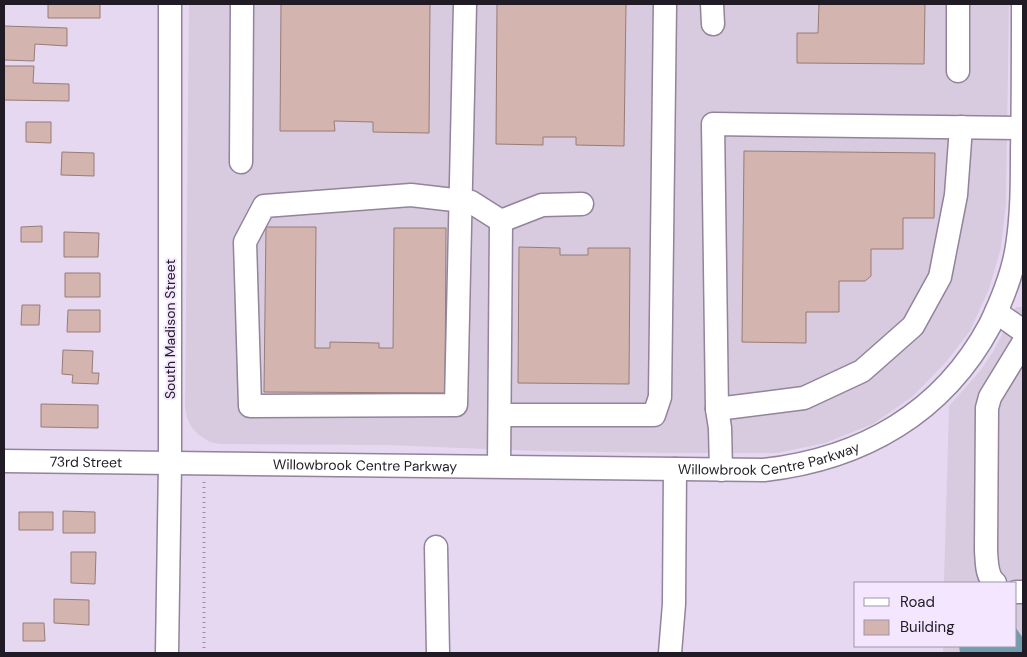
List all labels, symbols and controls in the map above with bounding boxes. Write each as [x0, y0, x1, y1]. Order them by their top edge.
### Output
street label: South Madison Street [161, 259, 179, 399]
street label: Willowbrook Centre Parkway [678, 437, 862, 479]
street label: 73rd Street [50, 453, 122, 471]
street label: Willowbrook Centre Parkway [273, 455, 458, 475]
legend [854, 582, 1017, 647]
text: Road [900, 592, 935, 612]
text: Building [900, 617, 955, 637]

